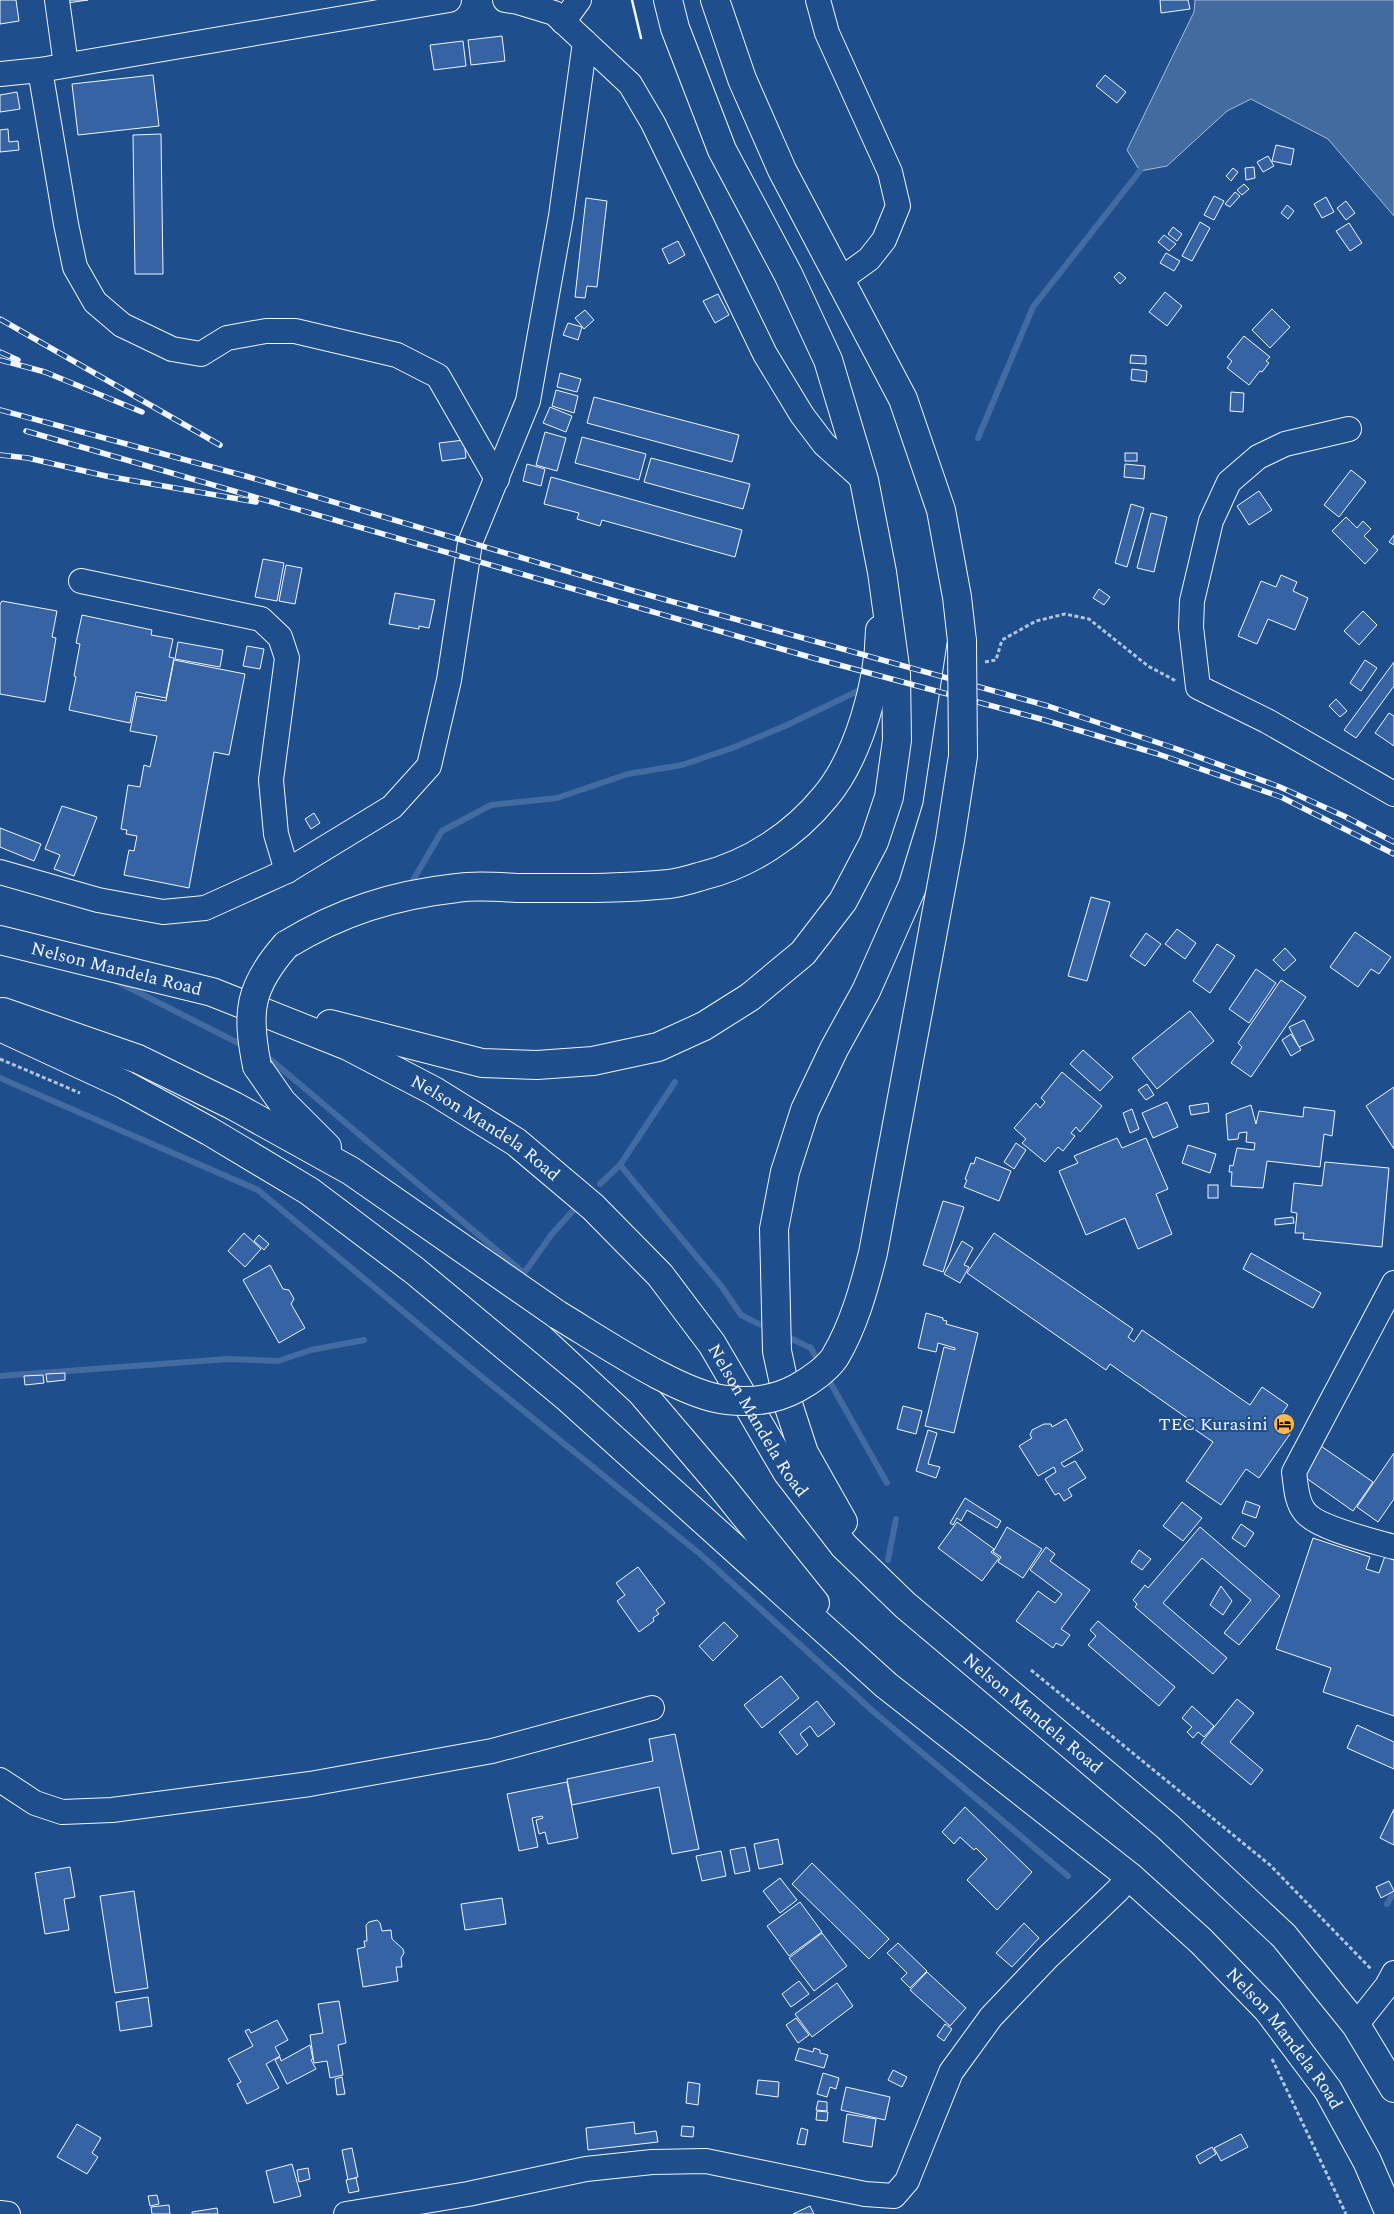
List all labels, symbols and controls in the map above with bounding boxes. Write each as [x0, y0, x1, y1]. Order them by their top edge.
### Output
street label: Nelson Mandela Road [28, 935, 205, 1003]
street label: Nelson Mandela Road [406, 1068, 566, 1188]
street label: Nelson Mandela Road [701, 1339, 815, 1503]
place label: TEC Kurasini [1159, 1411, 1268, 1438]
hotel icon: TEC Kurasini [1272, 1412, 1296, 1436]
street label: Nelson Mandela Road [957, 1647, 1108, 1780]
street label: Nelson Mandela Road [1220, 1961, 1349, 2115]

